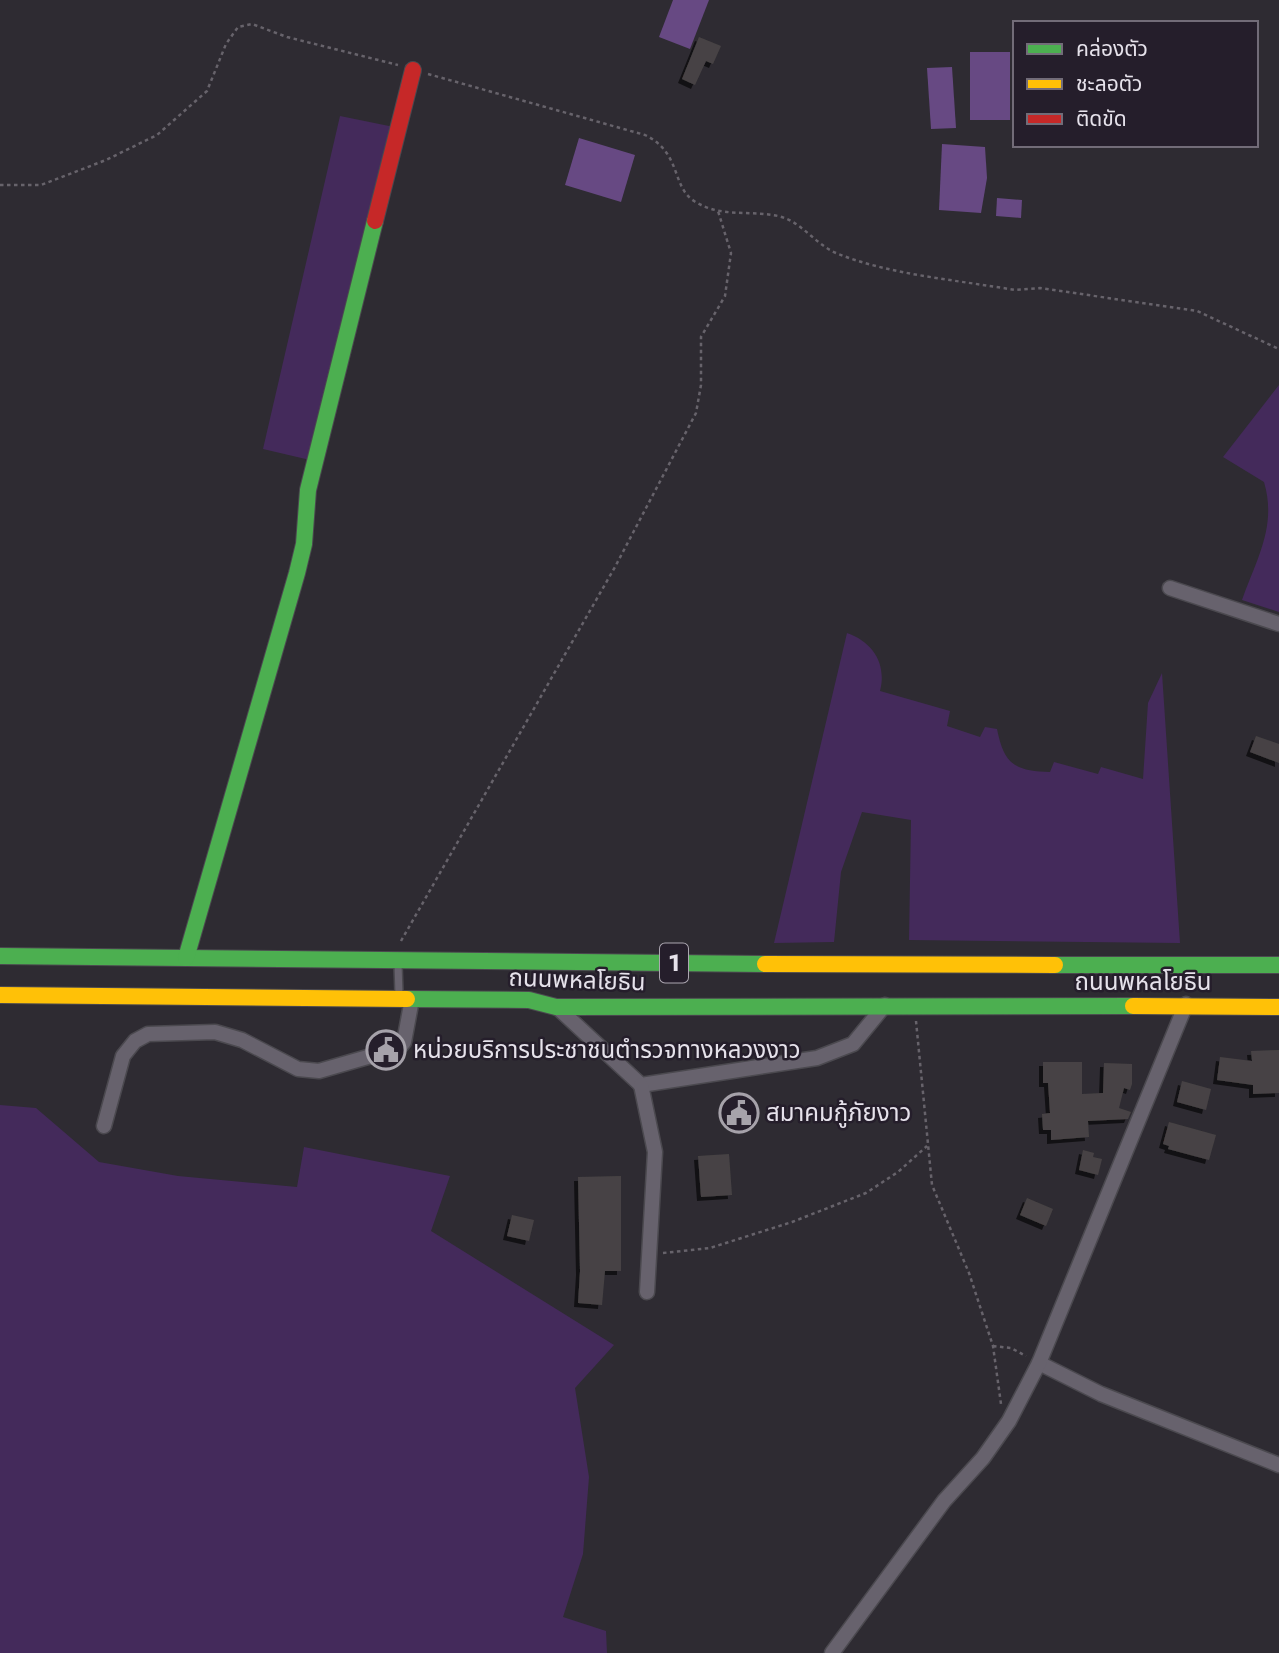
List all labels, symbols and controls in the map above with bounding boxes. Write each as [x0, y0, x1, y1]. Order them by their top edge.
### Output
legend [1013, 21, 1258, 147]
text: คล่องตัว [1076, 34, 1148, 64]
text: ชะลอตัว [1076, 69, 1142, 99]
text: ติดขัด [1076, 104, 1127, 134]
road number: 1 [660, 944, 688, 982]
street label: ถนนพหลโยธิน [508, 960, 646, 999]
street label: ถนนพหลโยธิน [1074, 964, 1212, 999]
public building icon: หน่วยบริการประชาชนตำรวจทางหลวงงาว [365, 1029, 407, 1071]
place label: หน่วยบริการประชาชนตำรวจทางหลวงงาว [413, 1032, 801, 1067]
public building icon: สมาคมกู้ภัยงาว [718, 1092, 760, 1134]
place label: สมาคมกู้ภัยงาว [766, 1095, 911, 1130]

